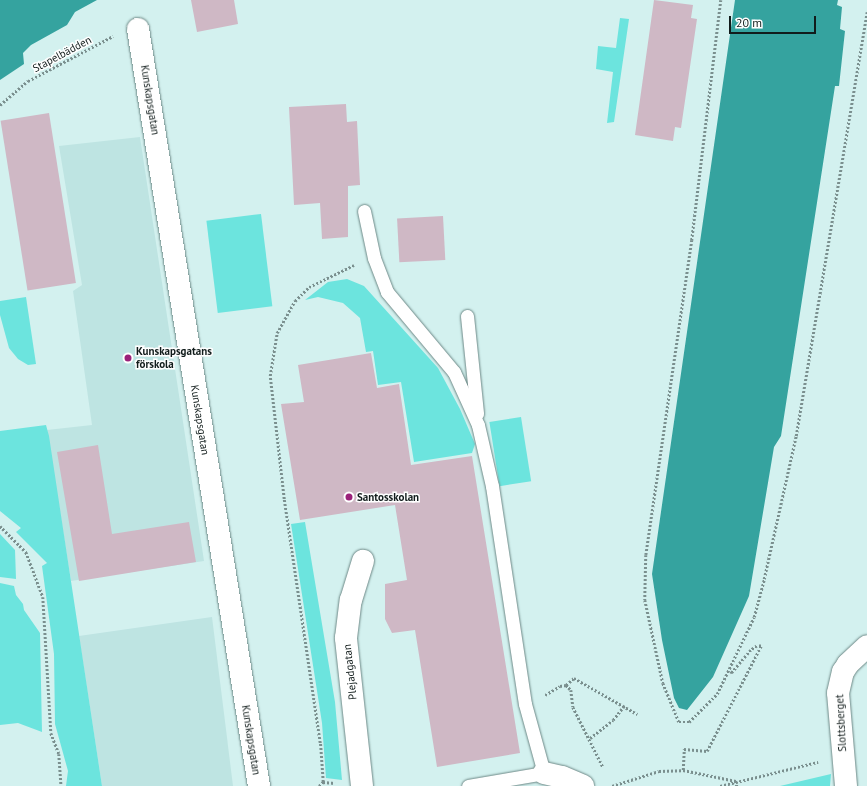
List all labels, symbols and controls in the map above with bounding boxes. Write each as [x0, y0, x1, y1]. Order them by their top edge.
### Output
scale bar [731, 8, 818, 34]
text: 20 m [736, 15, 762, 30]
street label: Stapelbädden [30, 33, 94, 75]
street label: Kunskapsgatan [138, 64, 162, 136]
place label: Kunskapsgatans förskola [136, 345, 212, 371]
marker: Kunskapsgatans förskola [123, 353, 133, 363]
street label: Kunskapsgatan [188, 384, 212, 456]
place label: Santosskolan [357, 490, 419, 504]
marker: Santosskolan [344, 492, 354, 502]
street label: Plejadgatan [341, 644, 359, 700]
street label: Slottsberget [833, 694, 849, 752]
street label: Kunskapsgatan [239, 704, 263, 776]

